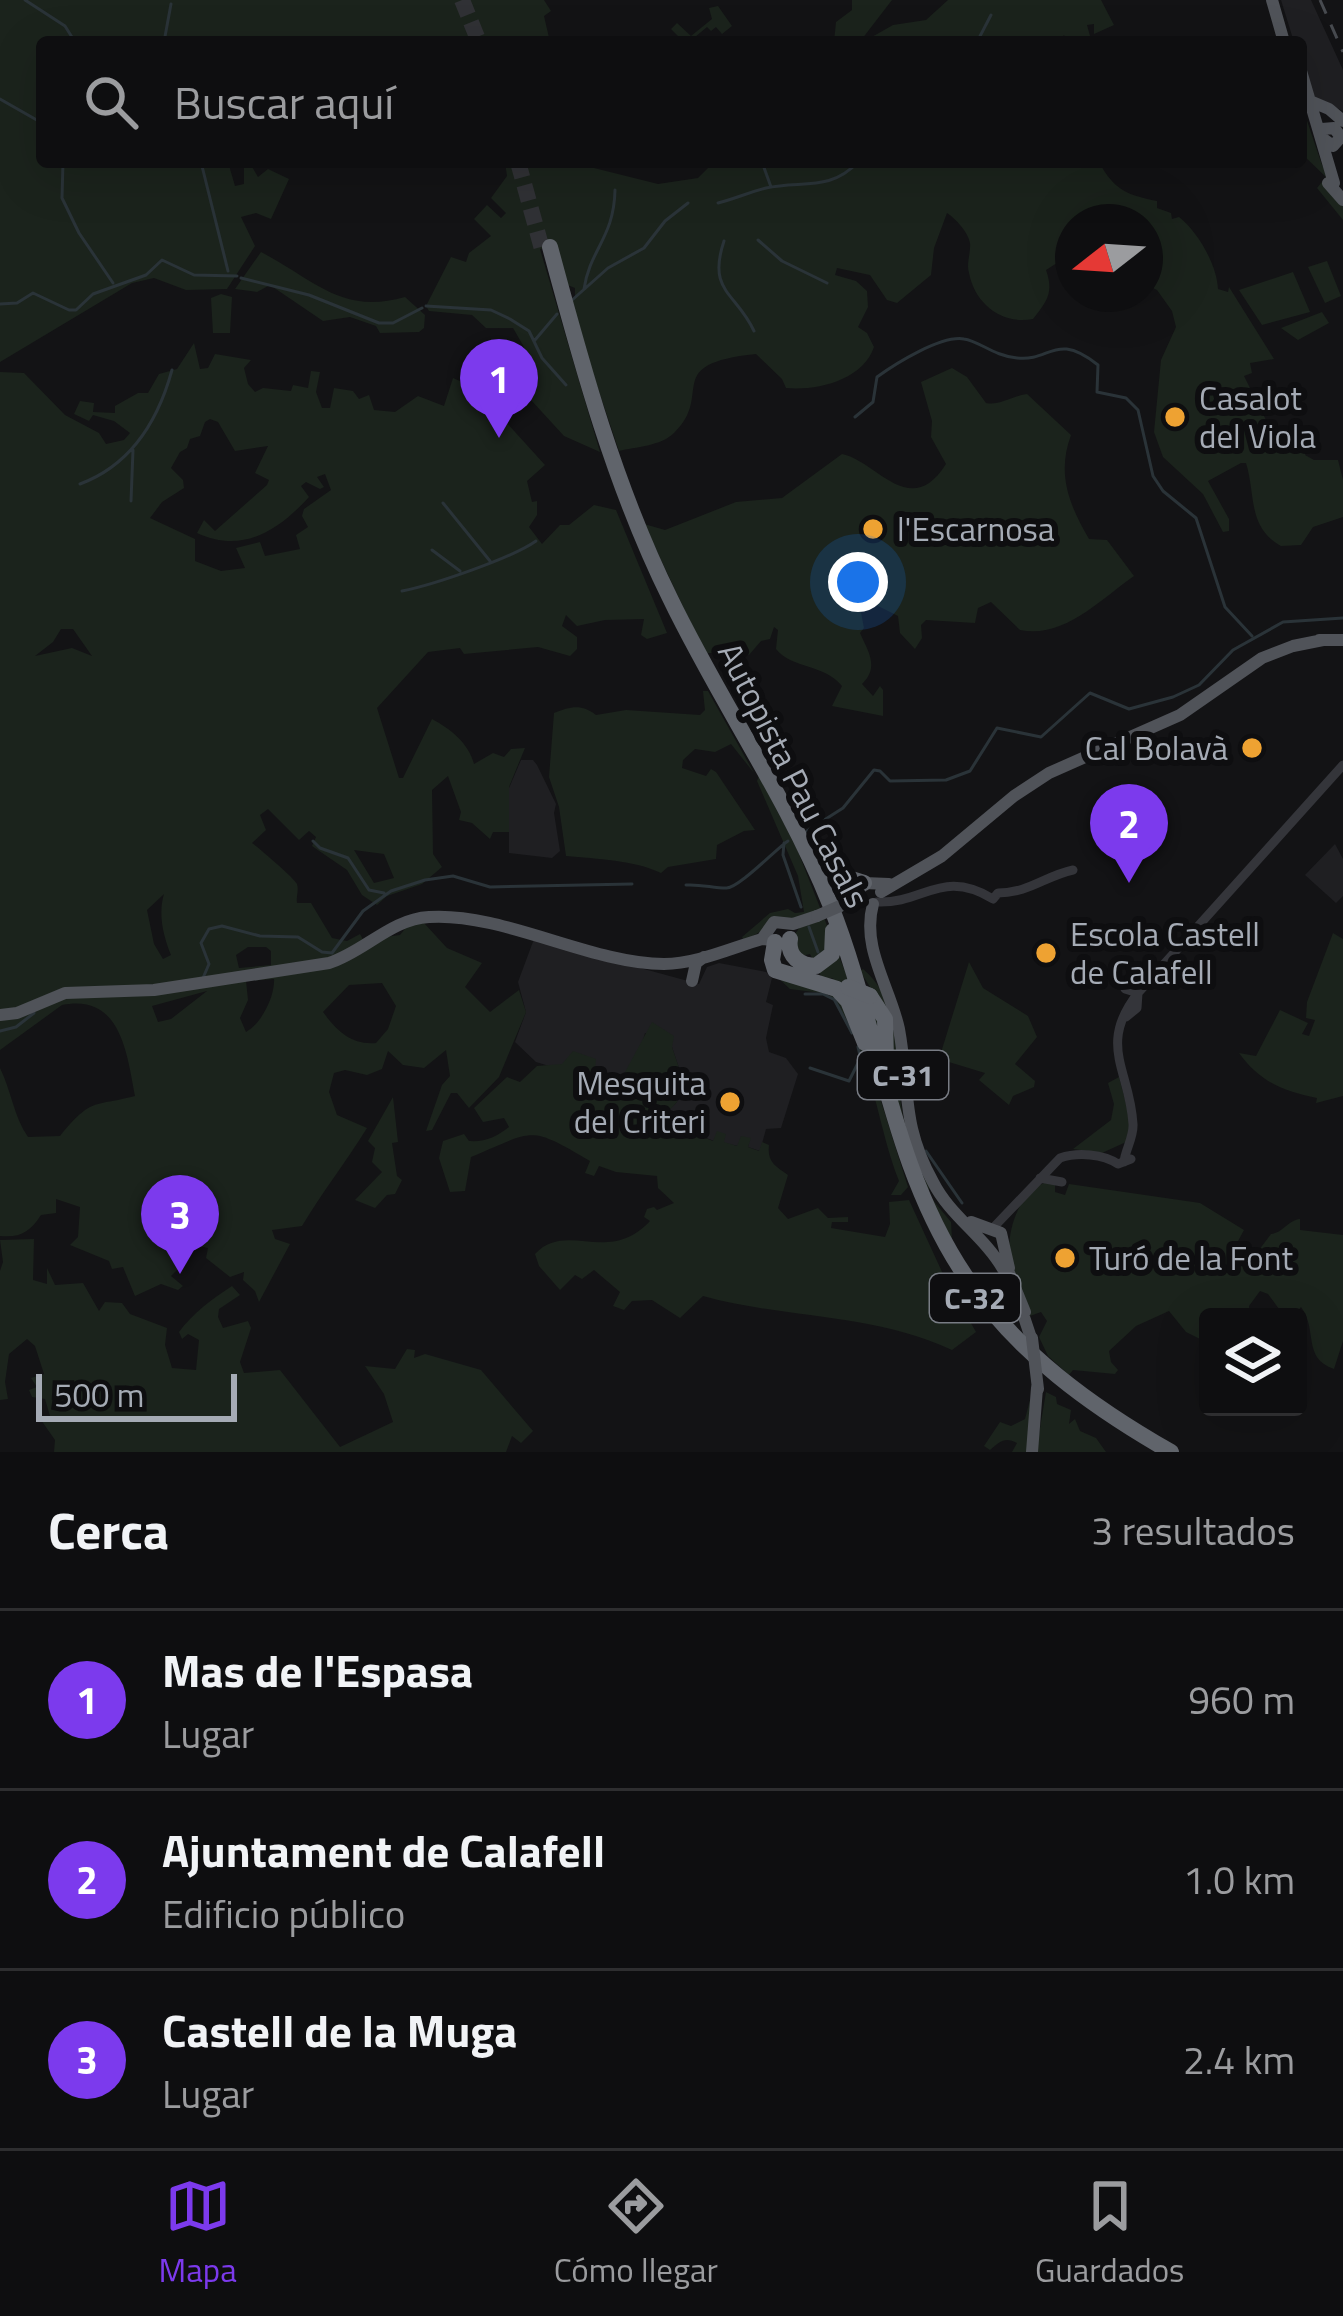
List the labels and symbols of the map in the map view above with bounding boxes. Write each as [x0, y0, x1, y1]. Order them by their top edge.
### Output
north arrow [1055, 204, 1163, 312]
pin: 1 [460, 339, 538, 438]
place label: Casalot del Viola [1199, 373, 1316, 461]
marker: Casalot del Viola [1162, 404, 1188, 430]
place label: l'Escarnosa [897, 504, 1054, 554]
marker: l'Escarnosa [860, 516, 886, 542]
your location [828, 552, 888, 612]
street label: Autopista Pau Casals [706, 634, 882, 916]
place label: Cal Bolavà [1085, 723, 1228, 773]
marker: Cal Bolavà [1239, 735, 1265, 761]
pin: 2 [1090, 784, 1168, 883]
place label: Escola Castell de Calafell [1070, 909, 1260, 997]
marker: Escola Castell de Calafell [1033, 940, 1059, 966]
road number: C-31 [858, 1051, 948, 1099]
place label: Mesquita del Criteri [574, 1058, 706, 1146]
marker: Mesquita del Criteri [717, 1089, 743, 1115]
pin: 3 [141, 1175, 219, 1274]
place label: Turó de la Font [1089, 1233, 1293, 1283]
marker: Turó de la Font [1052, 1245, 1078, 1271]
road number: C-32 [930, 1274, 1020, 1322]
scale bar [36, 1368, 237, 1421]

